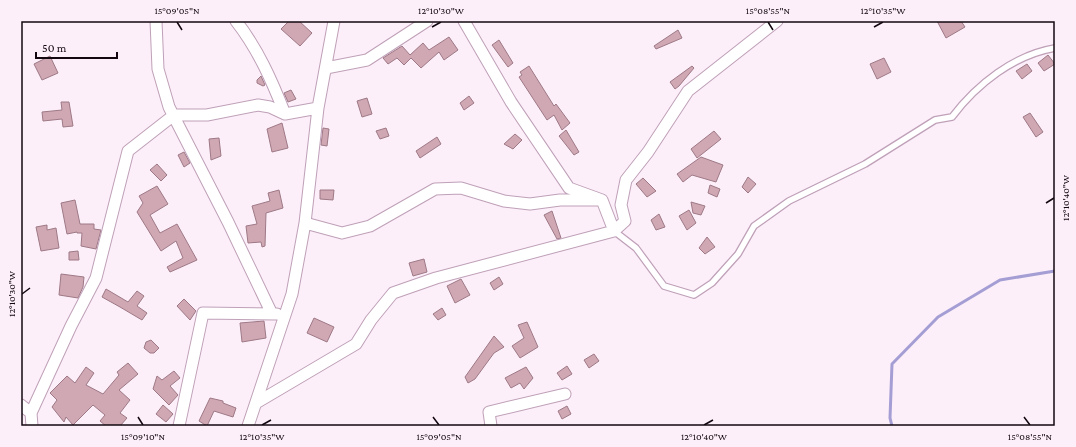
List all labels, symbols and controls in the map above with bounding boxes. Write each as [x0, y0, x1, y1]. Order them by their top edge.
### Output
text: 15°09'05"N [154, 5, 200, 16]
text: 12°10'30"W [418, 5, 465, 16]
text: 15°08'55"N [746, 5, 791, 16]
text: 12°10'35"W [860, 5, 906, 16]
scale bar [36, 34, 117, 60]
text: 50 m [42, 41, 67, 55]
text: 12°10'40"W [1060, 174, 1071, 221]
text: 12°10'30"W [6, 270, 17, 317]
text: 15°09'10"N [121, 431, 165, 442]
text: 12°10'35"W [239, 431, 285, 442]
text: 15°09'05"N [416, 431, 462, 442]
text: 12°10'40"W [681, 431, 728, 442]
text: 15°08'55"N [1008, 431, 1053, 442]

